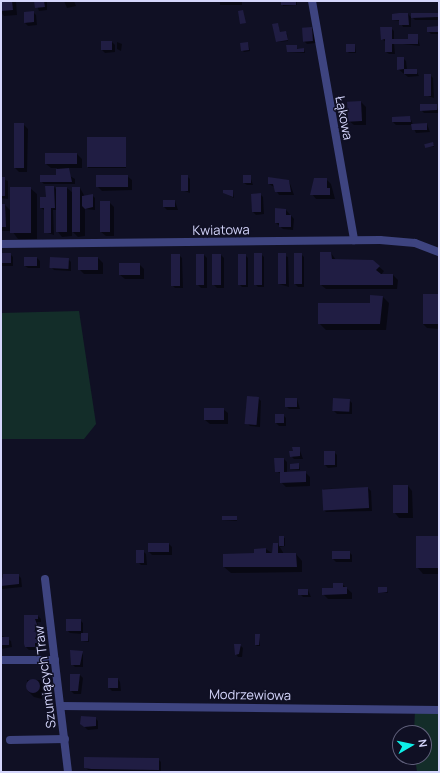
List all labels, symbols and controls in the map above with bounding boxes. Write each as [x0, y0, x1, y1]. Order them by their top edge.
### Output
street label: Łąkowa [332, 95, 356, 141]
street label: Kwiatowa [192, 222, 250, 238]
street label: Szumiących Traw [31, 625, 59, 729]
street label: Modrzewiowa [209, 686, 291, 704]
north arrow [392, 725, 432, 765]
text: N [415, 738, 431, 748]

